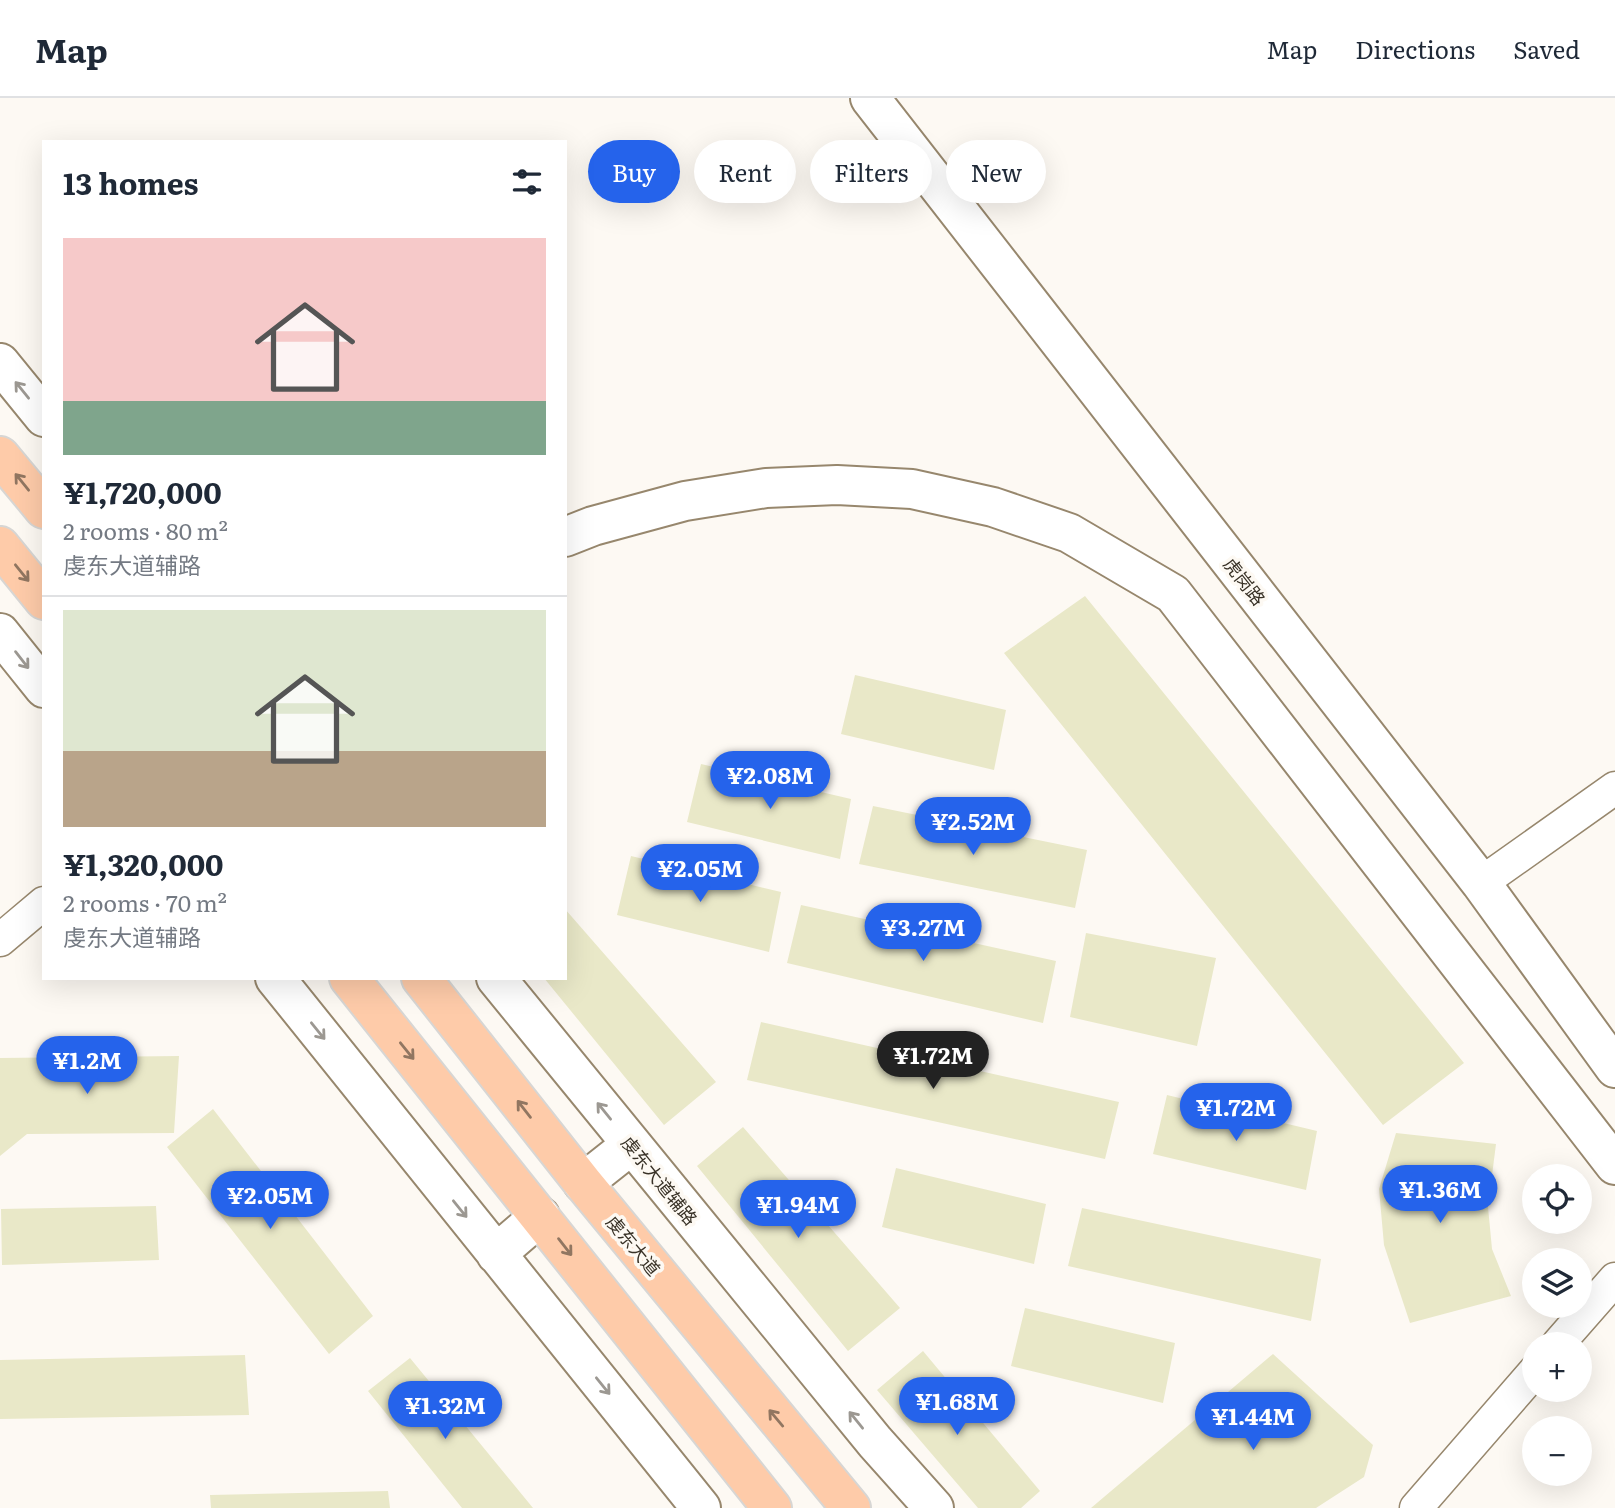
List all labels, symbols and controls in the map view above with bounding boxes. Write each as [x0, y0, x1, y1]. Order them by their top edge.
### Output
text: Map [35, 24, 108, 73]
text: Map [1266, 31, 1317, 66]
text: Directions [1355, 31, 1475, 66]
text: Saved [1513, 31, 1580, 66]
chip: Buy [588, 140, 680, 203]
chip: Rent [694, 140, 796, 203]
chip: Filters [810, 140, 932, 203]
chip: New [946, 140, 1046, 203]
text: 13 homes [63, 160, 199, 204]
icon: filters [508, 163, 546, 201]
icon: home [242, 284, 368, 410]
one-way arrow [14, 381, 30, 399]
text: ¥1,720,000 [63, 469, 222, 513]
one-way arrow [14, 474, 30, 492]
text: 2 rooms · 80 m² [63, 513, 228, 547]
text: 虔东大道辅路 [63, 547, 201, 581]
street label: 虎岗路 [1218, 551, 1272, 611]
one-way arrow [14, 563, 30, 581]
one-way arrow [14, 651, 29, 669]
icon: home [242, 656, 368, 782]
pin: ¥2.08M [713, 752, 827, 811]
text: ¥2.08M [726, 757, 814, 791]
pin: ¥2.52M [916, 798, 1030, 857]
text: ¥2.52M [931, 803, 1015, 837]
text: ¥1,320,000 [63, 841, 224, 885]
pin: ¥2.05M [643, 844, 757, 904]
text: ¥2.05M [657, 850, 743, 884]
text: 2 rooms · 70 m² [63, 885, 227, 919]
pin: ¥3.27M [866, 904, 980, 963]
text: ¥3.27M [881, 909, 965, 943]
text: 虔东大道辅路 [63, 919, 201, 953]
one-way arrow [310, 1022, 326, 1040]
pin: ¥1.72M [876, 1032, 990, 1091]
pin: ¥1.2M [38, 1037, 136, 1096]
text: ¥1.72M [893, 1037, 973, 1071]
one-way arrow [399, 1041, 415, 1059]
text: ¥1.2M [52, 1042, 122, 1076]
pin: ¥1.72M [1179, 1084, 1293, 1143]
text: ¥1.72M [1196, 1089, 1276, 1123]
one-way arrow [516, 1100, 531, 1118]
one-way arrow [596, 1103, 611, 1121]
street label: 虔东大道辅路 [616, 1130, 704, 1230]
map controls [1522, 1164, 1592, 1486]
button: locate [1522, 1164, 1592, 1234]
pin: ¥1.36M [1383, 1166, 1497, 1225]
text: ¥1.36M [1398, 1171, 1482, 1205]
pin: ¥2.05M [213, 1172, 327, 1231]
text: ¥2.05M [227, 1177, 313, 1211]
pin: ¥1.94M [741, 1180, 855, 1240]
text: ¥1.94M [756, 1186, 840, 1220]
one-way arrow [453, 1199, 468, 1218]
street label: 虔东大道 [601, 1209, 667, 1281]
one-way arrow [557, 1238, 572, 1256]
button: layers [1522, 1248, 1592, 1318]
button: + [1522, 1332, 1592, 1402]
one-way arrow [595, 1377, 611, 1395]
pin: ¥1.68M [900, 1378, 1014, 1437]
pin: ¥1.32M [388, 1382, 502, 1441]
text: ¥1.68M [915, 1383, 999, 1417]
text: ¥1.32M [404, 1387, 486, 1421]
pin: ¥1.44M [1196, 1392, 1310, 1452]
text: ¥1.44M [1211, 1398, 1295, 1432]
one-way arrow [768, 1409, 784, 1427]
one-way arrow [849, 1411, 865, 1429]
button: − [1522, 1416, 1592, 1486]

